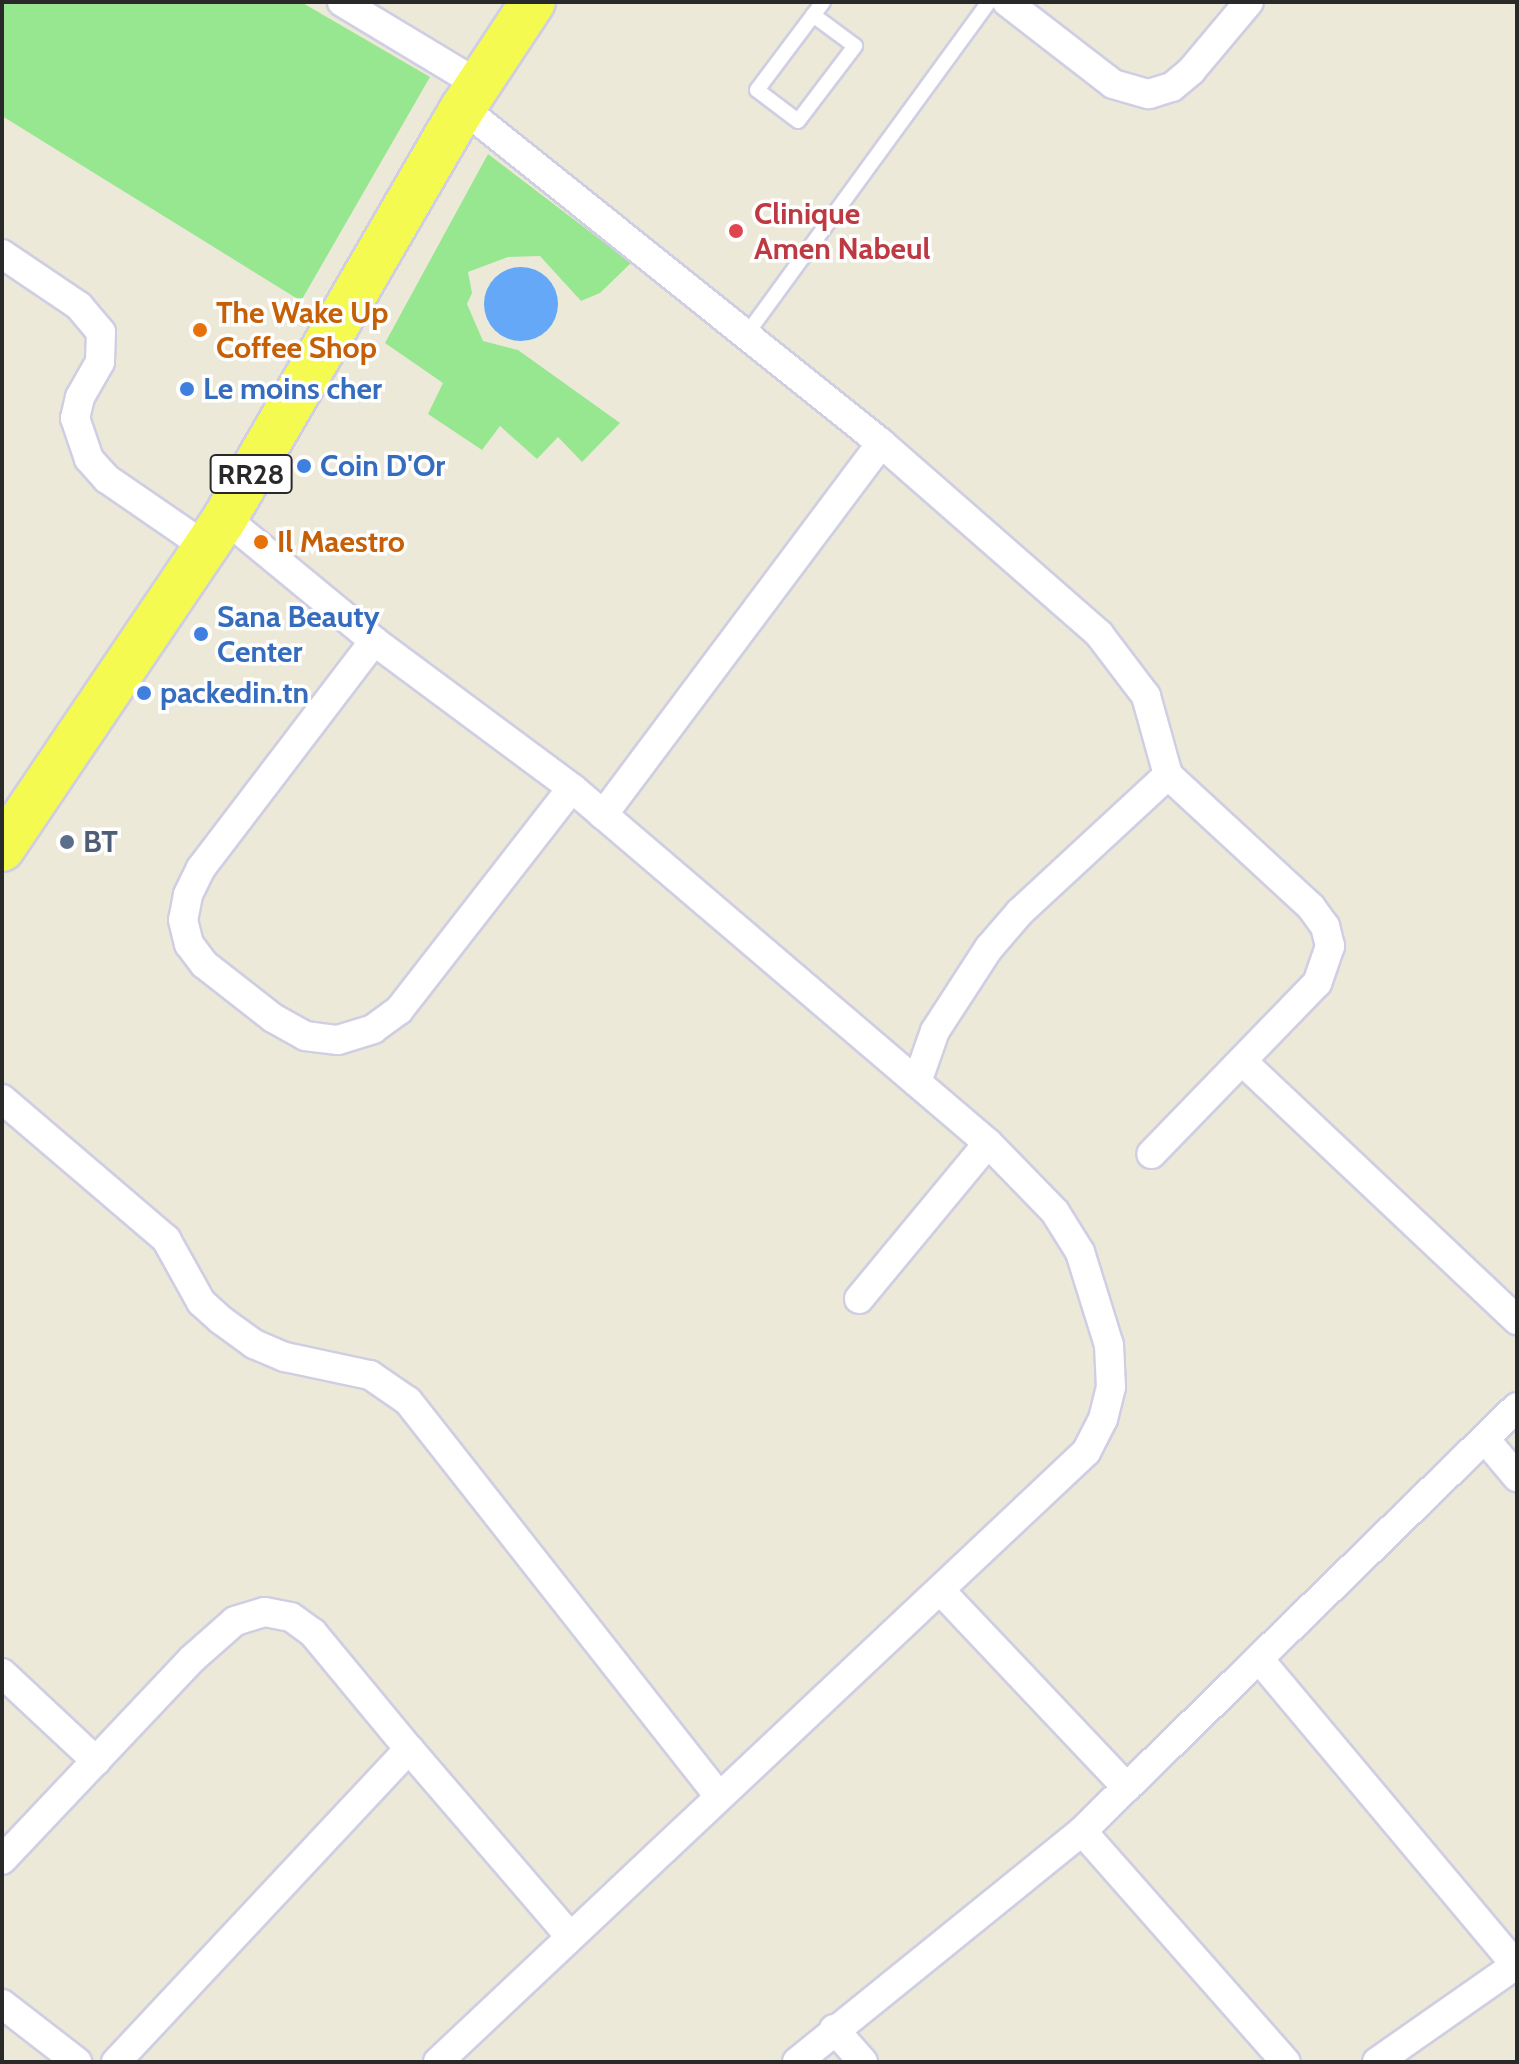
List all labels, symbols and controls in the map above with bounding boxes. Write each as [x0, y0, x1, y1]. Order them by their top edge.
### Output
place label: Clinique Amen Nabeul [754, 196, 930, 266]
marker: Clinique Amen Nabeul [725, 220, 747, 242]
place label: The Wake Up Coffee Shop [216, 295, 388, 366]
marker: The Wake Up Coffee Shop [191, 321, 209, 339]
place label: Le moins cher [203, 371, 382, 407]
marker: Le moins cher [178, 380, 196, 398]
place label: Coin D'Or [320, 448, 445, 484]
road number: RR28 [209, 450, 293, 498]
marker: Coin D'Or [295, 457, 313, 475]
place label: Il Maestro [277, 524, 405, 560]
marker: Il Maestro [252, 533, 270, 551]
place label: Sana Beauty Center [217, 599, 380, 670]
marker: Sana Beauty Center [192, 625, 210, 643]
place label: packedin.tn [160, 675, 309, 711]
marker: packedin.tn [135, 684, 153, 702]
place label: BT [83, 824, 118, 860]
marker: BT [58, 833, 76, 851]

